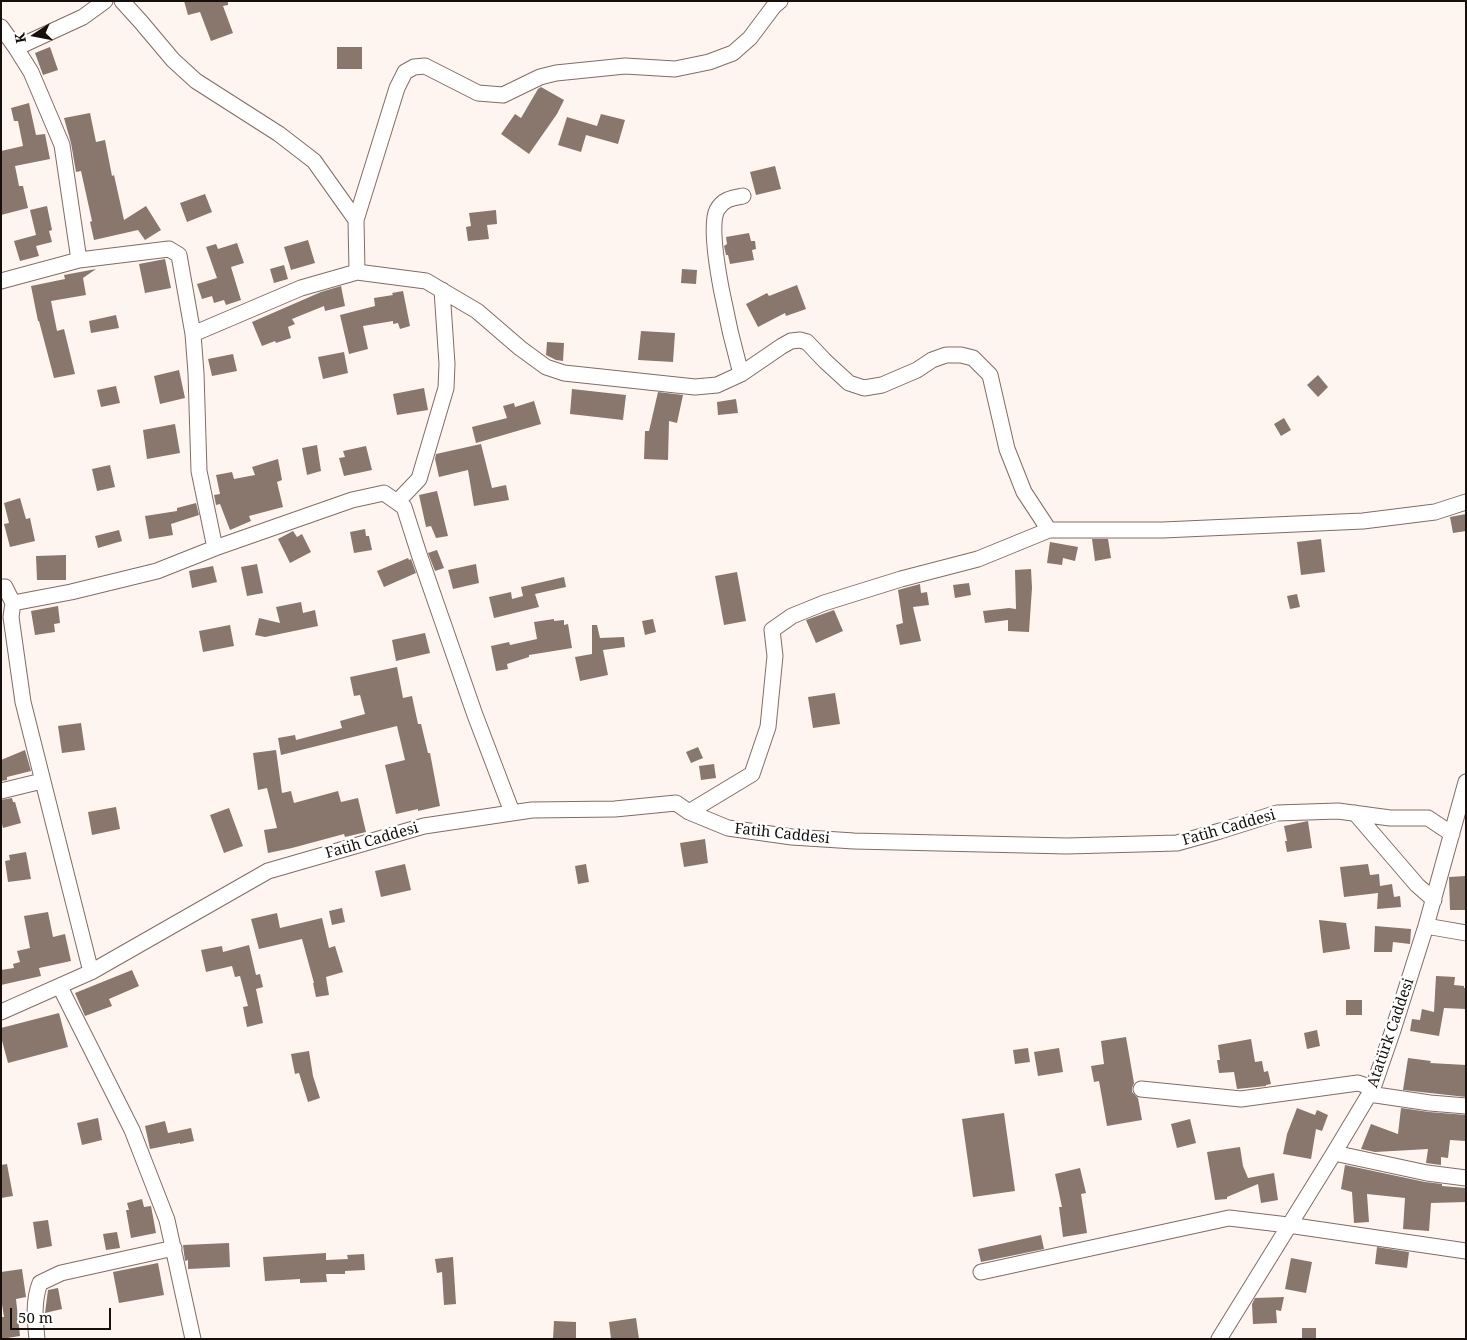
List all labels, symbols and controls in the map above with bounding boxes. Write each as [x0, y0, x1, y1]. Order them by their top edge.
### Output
north arrow [10, 10, 60, 60]
text: K [9, 31, 30, 45]
street label: Fatih Caddesi [1180, 806, 1278, 850]
street label: Fatih Caddesi [323, 819, 421, 863]
street label: Fatih Caddesi [733, 820, 831, 848]
street label: Atatürk Caddesi [1364, 976, 1418, 1090]
scale bar [12, 1298, 114, 1330]
text: 50 m [18, 1307, 53, 1327]

